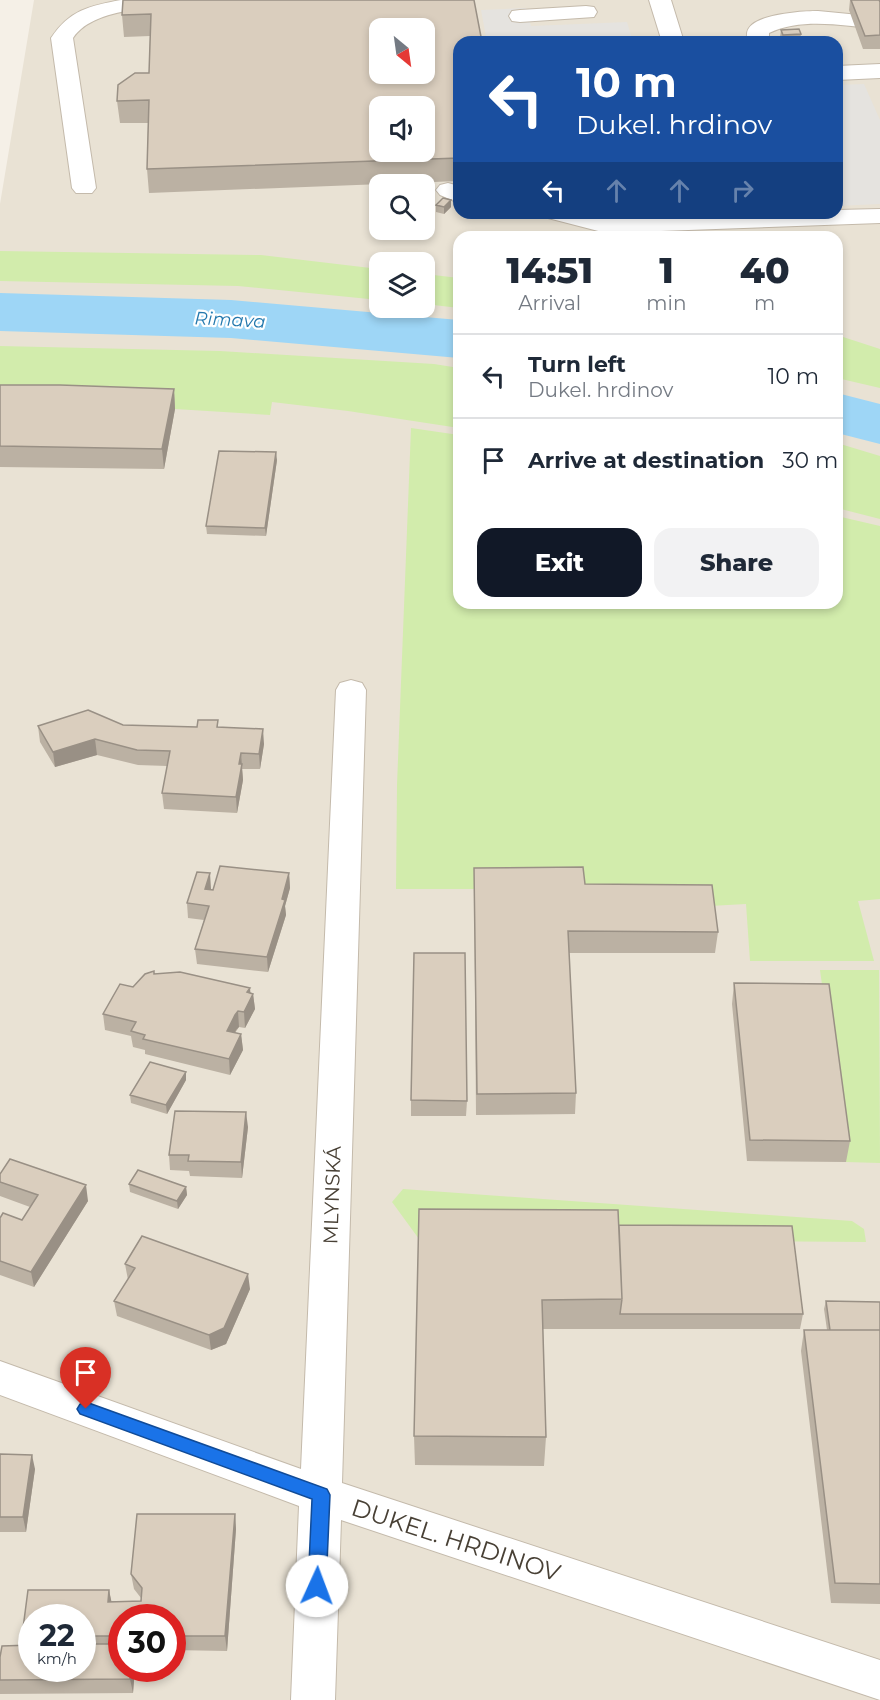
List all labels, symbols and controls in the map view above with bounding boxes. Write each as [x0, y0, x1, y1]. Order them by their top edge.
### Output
north arrow [369, 18, 435, 84]
map controls [369, 18, 435, 318]
text: 10 m [576, 56, 677, 108]
icon: left [477, 60, 555, 138]
button: sound [369, 96, 435, 162]
text: Dukel. hrdinov [576, 108, 772, 141]
button: search [369, 174, 435, 240]
icon: left [537, 174, 570, 207]
icon: ahead [600, 174, 633, 207]
icon: ahead [663, 174, 696, 207]
icon: right [726, 174, 759, 207]
text: 14:51 [506, 248, 593, 292]
text: 1 [659, 248, 674, 292]
text: 40 [740, 248, 790, 292]
button: layers [369, 252, 435, 318]
text: Arrival [518, 291, 581, 315]
text: min [646, 291, 686, 315]
text: m [754, 291, 775, 315]
water label: Rimava [194, 307, 266, 333]
text: Turn left [528, 351, 626, 378]
icon: left [477, 360, 510, 393]
text: 10 m [767, 363, 819, 390]
text: Dukel. hrdinov [528, 378, 673, 402]
icon: arrive [477, 444, 510, 477]
text: Arrive at destination [528, 447, 764, 474]
text: 30 m [782, 447, 838, 474]
button: Exit [477, 528, 642, 597]
button: Share [654, 528, 819, 597]
street label: MLYNSKÁ [318, 1145, 346, 1245]
pin [60, 1347, 111, 1409]
icon: arrive [69, 1356, 102, 1389]
street label: DUKEL. HRDINOV [348, 1493, 564, 1588]
position arrow [285, 1554, 349, 1618]
speed limit sign: 30 [108, 1604, 186, 1682]
text: 22 [39, 1617, 75, 1654]
text: km/h [37, 1649, 77, 1668]

